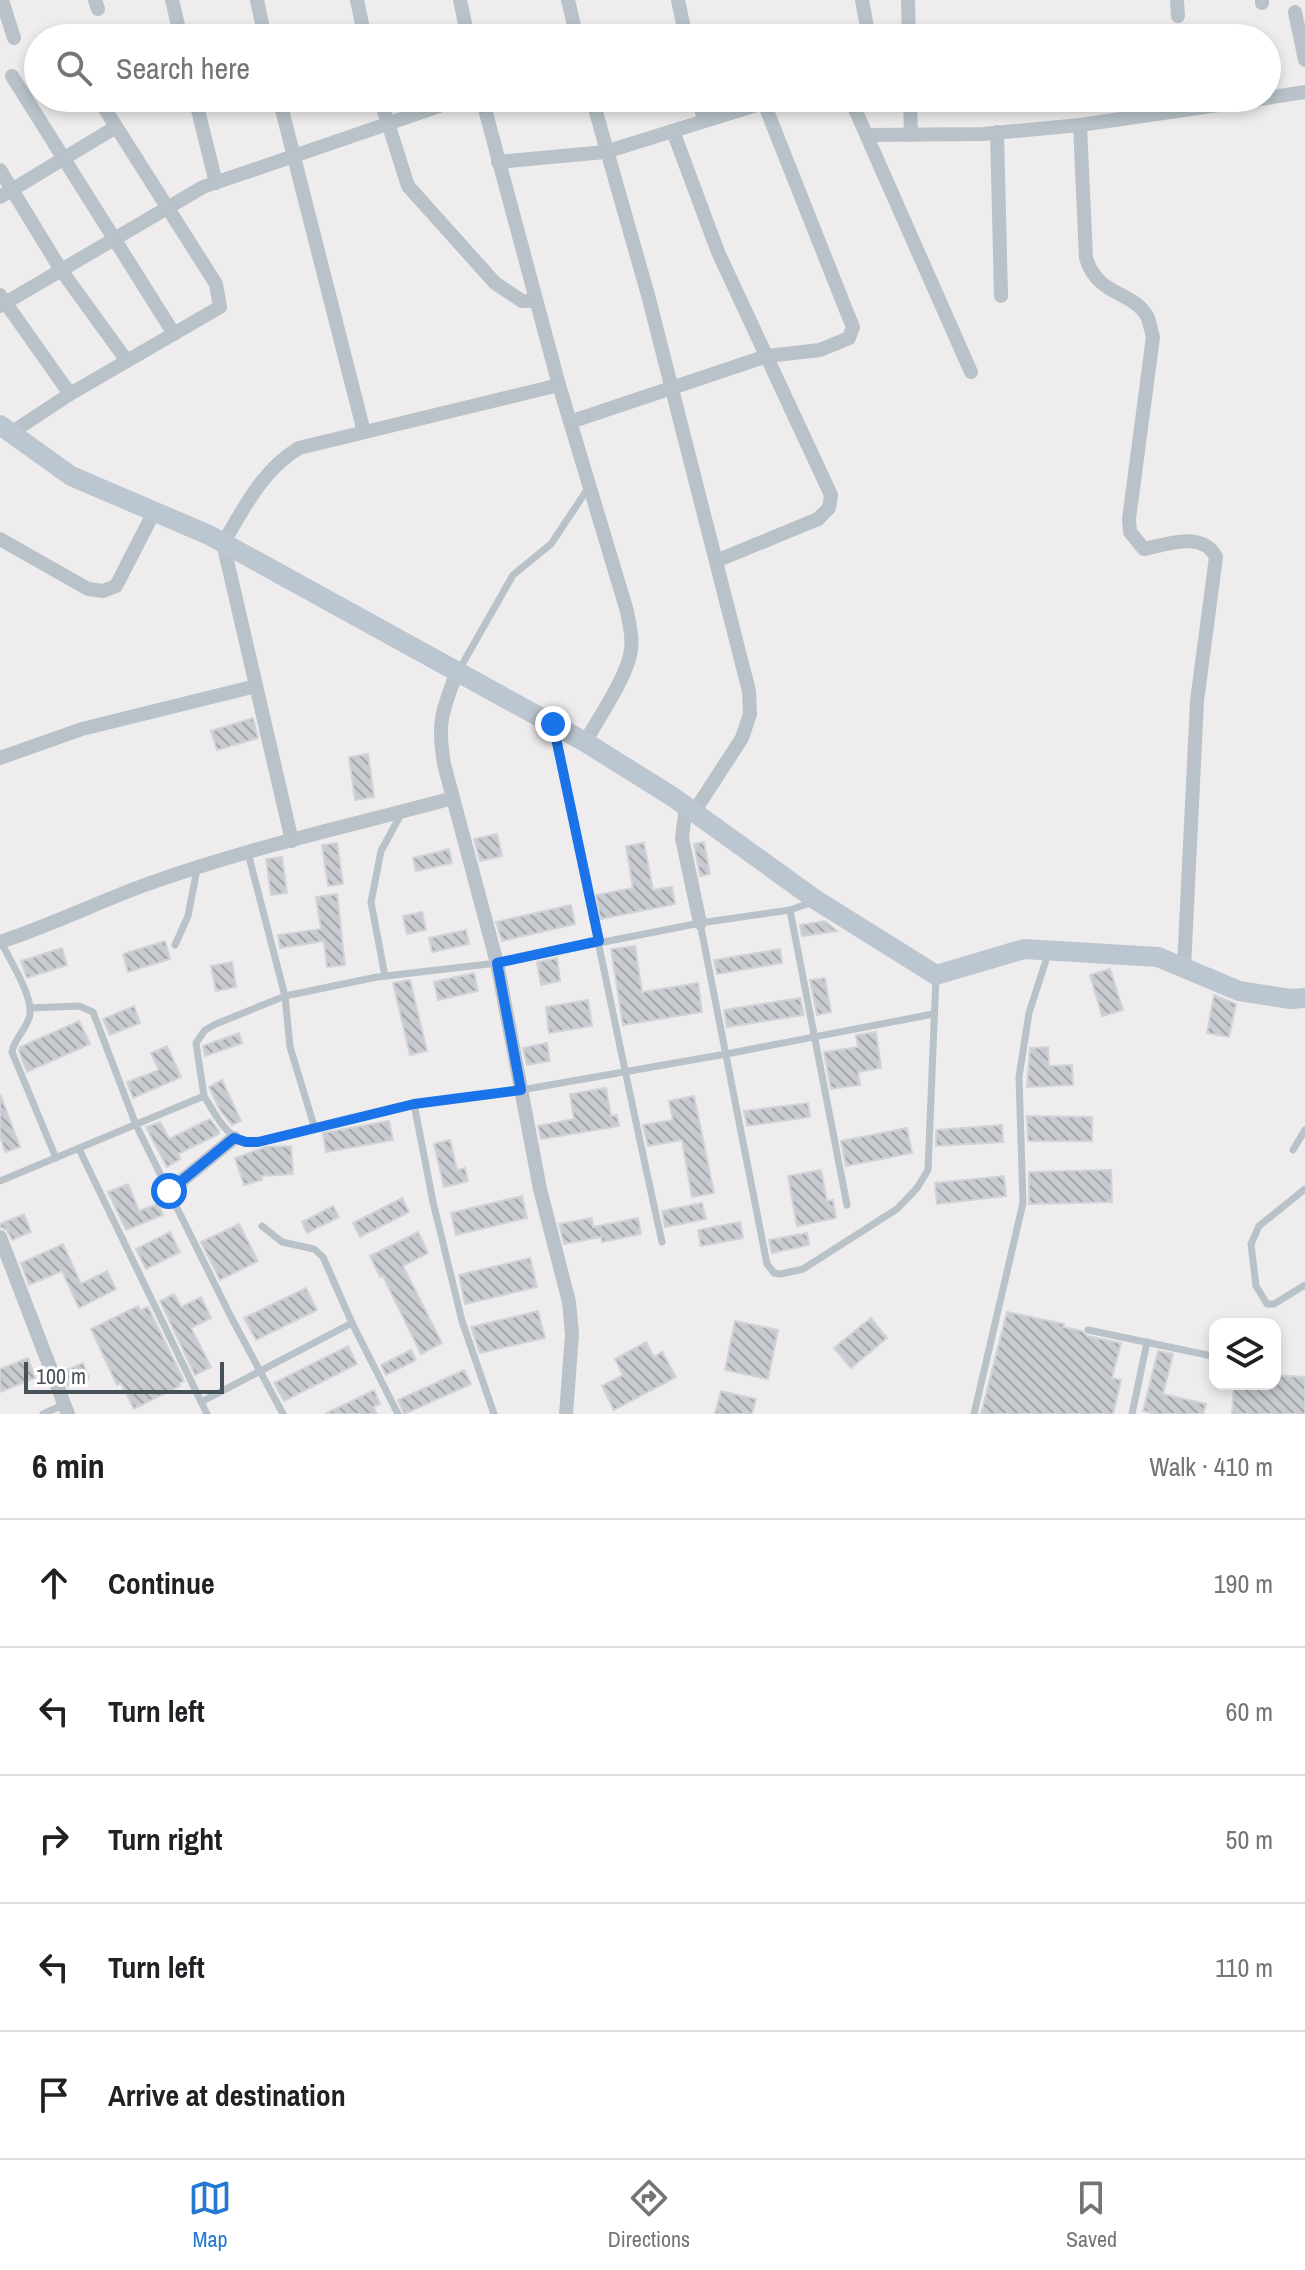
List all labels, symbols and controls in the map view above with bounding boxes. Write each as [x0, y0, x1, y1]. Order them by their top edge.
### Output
search box [24, 24, 1281, 112]
icon: search [52, 46, 96, 90]
text: Search here [116, 48, 250, 88]
route end [535, 706, 571, 742]
route start [151, 1173, 187, 1209]
map controls [1209, 1318, 1281, 1390]
button: layers [1209, 1318, 1281, 1390]
scale bar [24, 1358, 224, 1394]
text: 100 m [36, 1361, 86, 1391]
text: 6 min [32, 1443, 105, 1489]
text: Walk · 410 m [1149, 1449, 1273, 1484]
icon: ahead [32, 1561, 76, 1605]
text: Continue [108, 1563, 215, 1603]
text: 190 m [1214, 1566, 1273, 1601]
icon: left [32, 1689, 76, 1733]
text: Turn left [108, 1691, 205, 1731]
text: 60 m [1226, 1694, 1273, 1729]
icon: right [32, 1817, 76, 1861]
text: Turn right [108, 1819, 222, 1859]
text: 50 m [1226, 1822, 1273, 1857]
icon: left [32, 1945, 76, 1989]
text: Turn left [108, 1947, 205, 1987]
text: 110 m [1215, 1950, 1273, 1985]
icon: arrive [32, 2073, 76, 2117]
text: Arrive at destination [108, 2075, 346, 2115]
tab: Map [188, 2176, 232, 2254]
tab: Directions [608, 2176, 690, 2254]
tab: Saved [1066, 2176, 1117, 2254]

